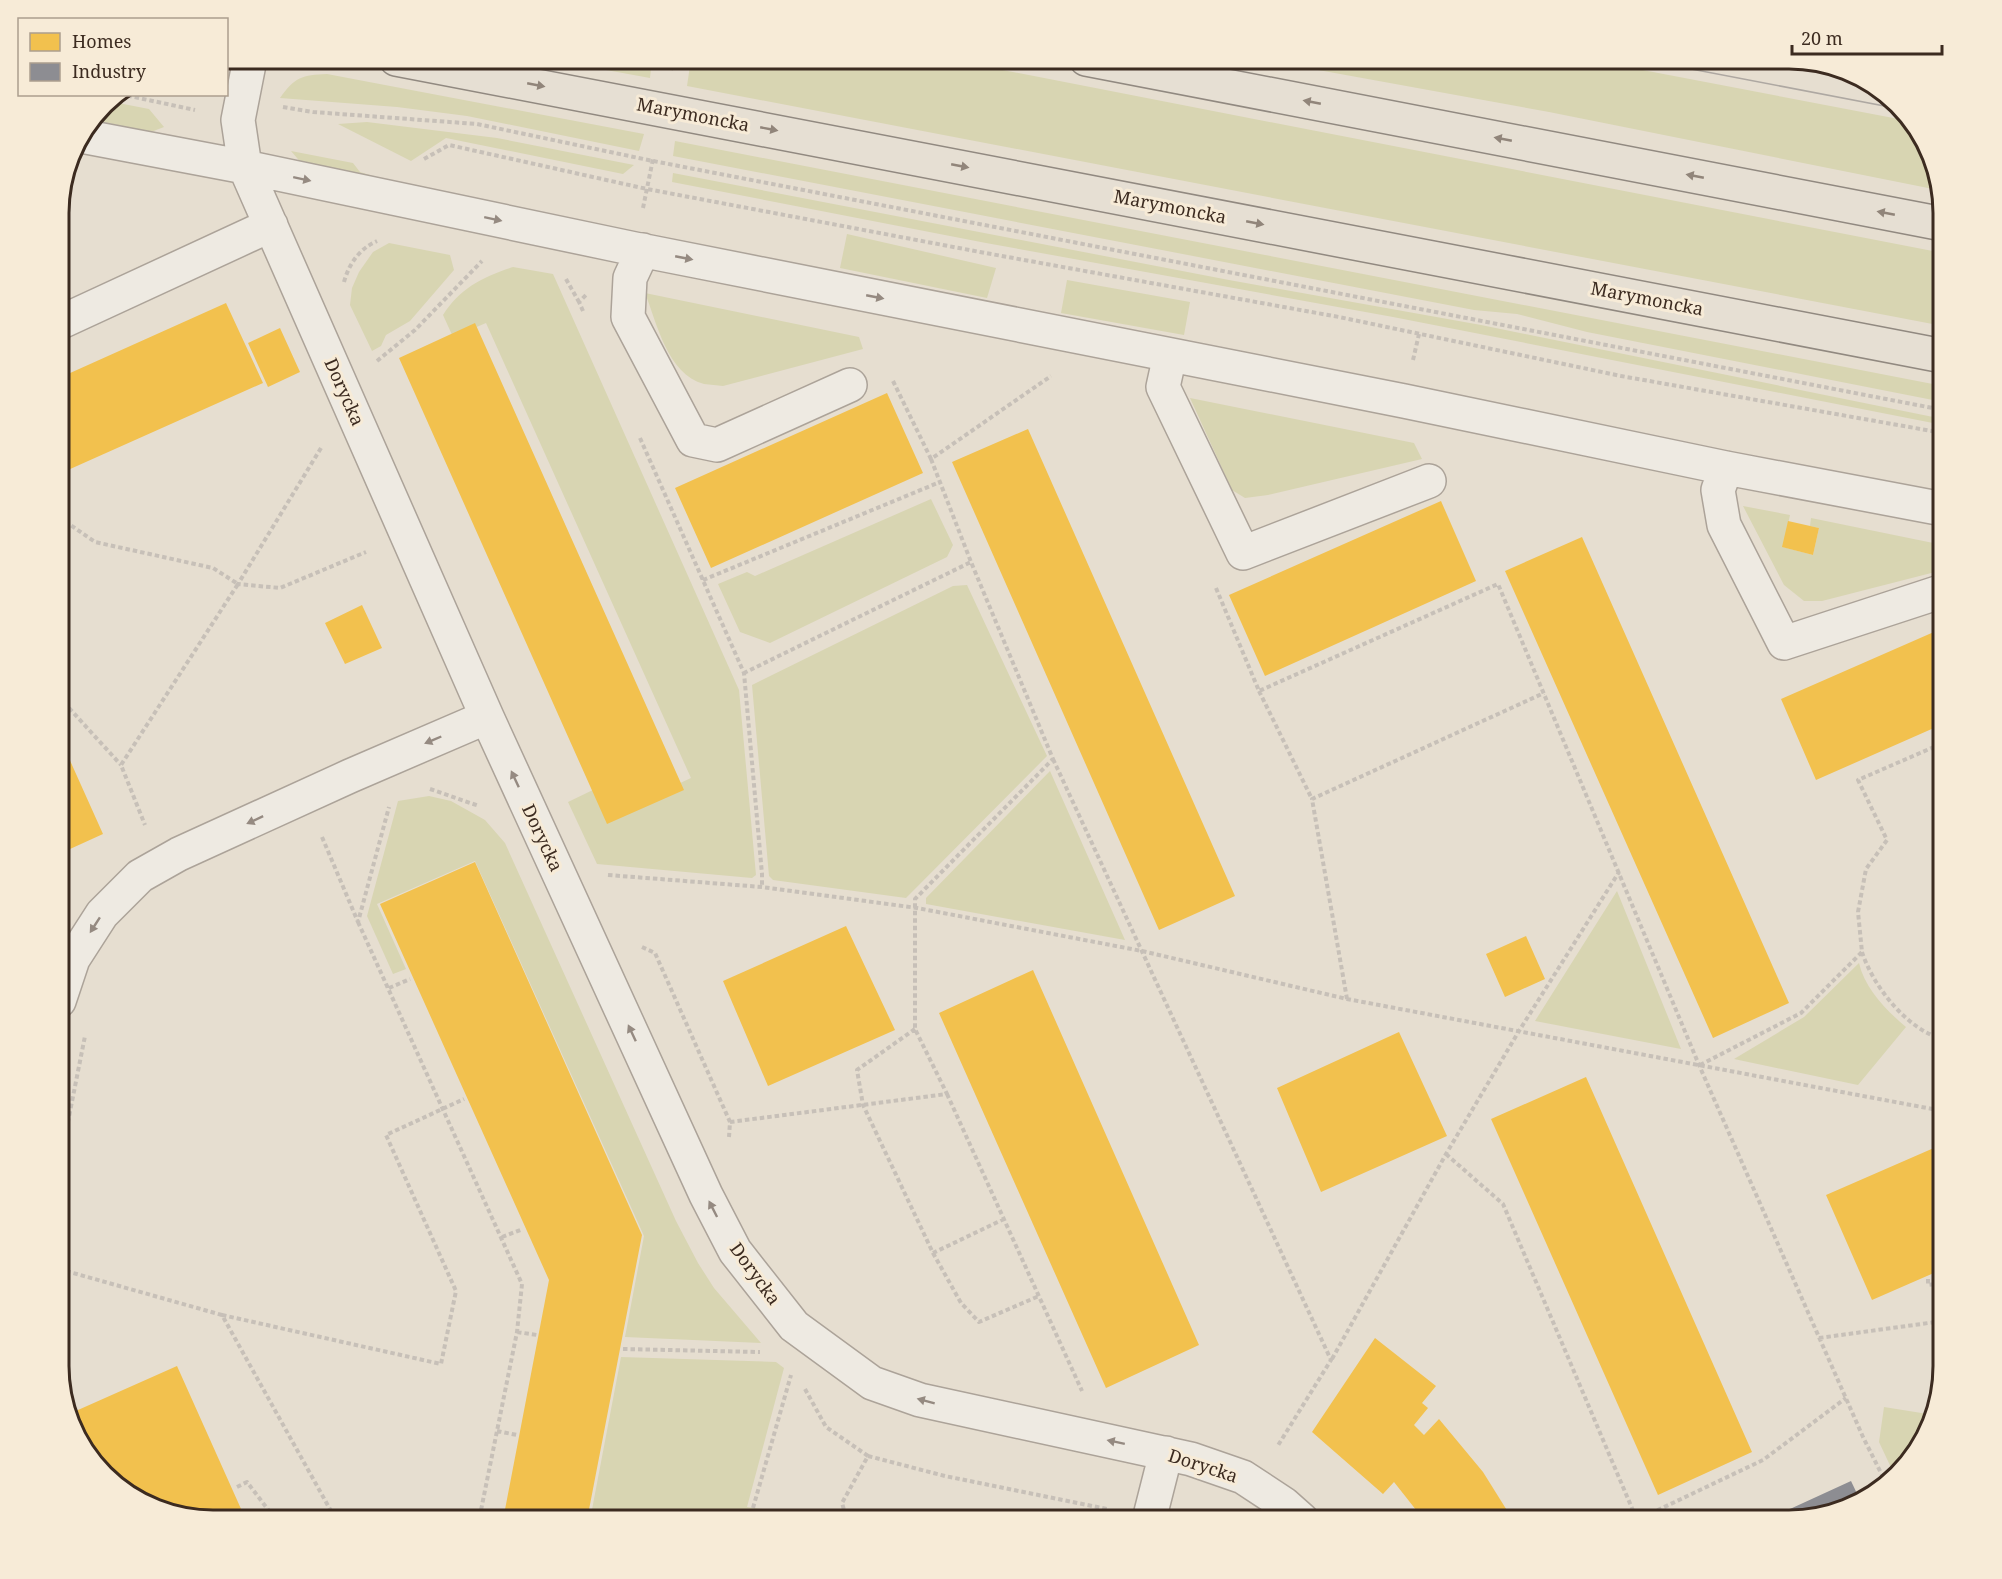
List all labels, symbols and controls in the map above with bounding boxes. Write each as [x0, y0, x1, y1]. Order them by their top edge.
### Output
legend [18, 18, 228, 96]
scale bar [1792, 18, 1942, 56]
text: 20 m [1801, 26, 1843, 50]
text: Homes [72, 29, 131, 53]
text: Industry [72, 59, 147, 83]
one-way arrow [527, 81, 546, 90]
street label: Marymoncka [635, 91, 752, 137]
one-way arrow [1302, 97, 1321, 106]
one-way arrow [760, 125, 779, 134]
one-way arrow [1493, 134, 1512, 143]
one-way arrow [951, 162, 970, 171]
one-way arrow [1685, 171, 1704, 180]
one-way arrow [293, 175, 312, 184]
street label: Marymoncka [1112, 183, 1229, 229]
one-way arrow [1876, 208, 1895, 217]
one-way arrow [484, 215, 503, 224]
one-way arrow [1246, 219, 1265, 228]
one-way arrow [675, 254, 694, 263]
street label: Marymoncka [1589, 275, 1706, 321]
one-way arrow [866, 292, 885, 302]
street label: Dorycka [319, 354, 370, 429]
one-way arrow [424, 736, 441, 745]
one-way arrow [510, 770, 519, 788]
street label: Dorycka [517, 800, 569, 875]
one-way arrow [246, 815, 263, 824]
one-way arrow [89, 917, 100, 934]
one-way arrow [627, 1024, 636, 1041]
one-way arrow [709, 1201, 718, 1218]
street label: Dorycka [725, 1237, 787, 1309]
one-way arrow [916, 1396, 934, 1405]
one-way arrow [1107, 1437, 1125, 1447]
street label: Dorycka [1166, 1443, 1241, 1488]

